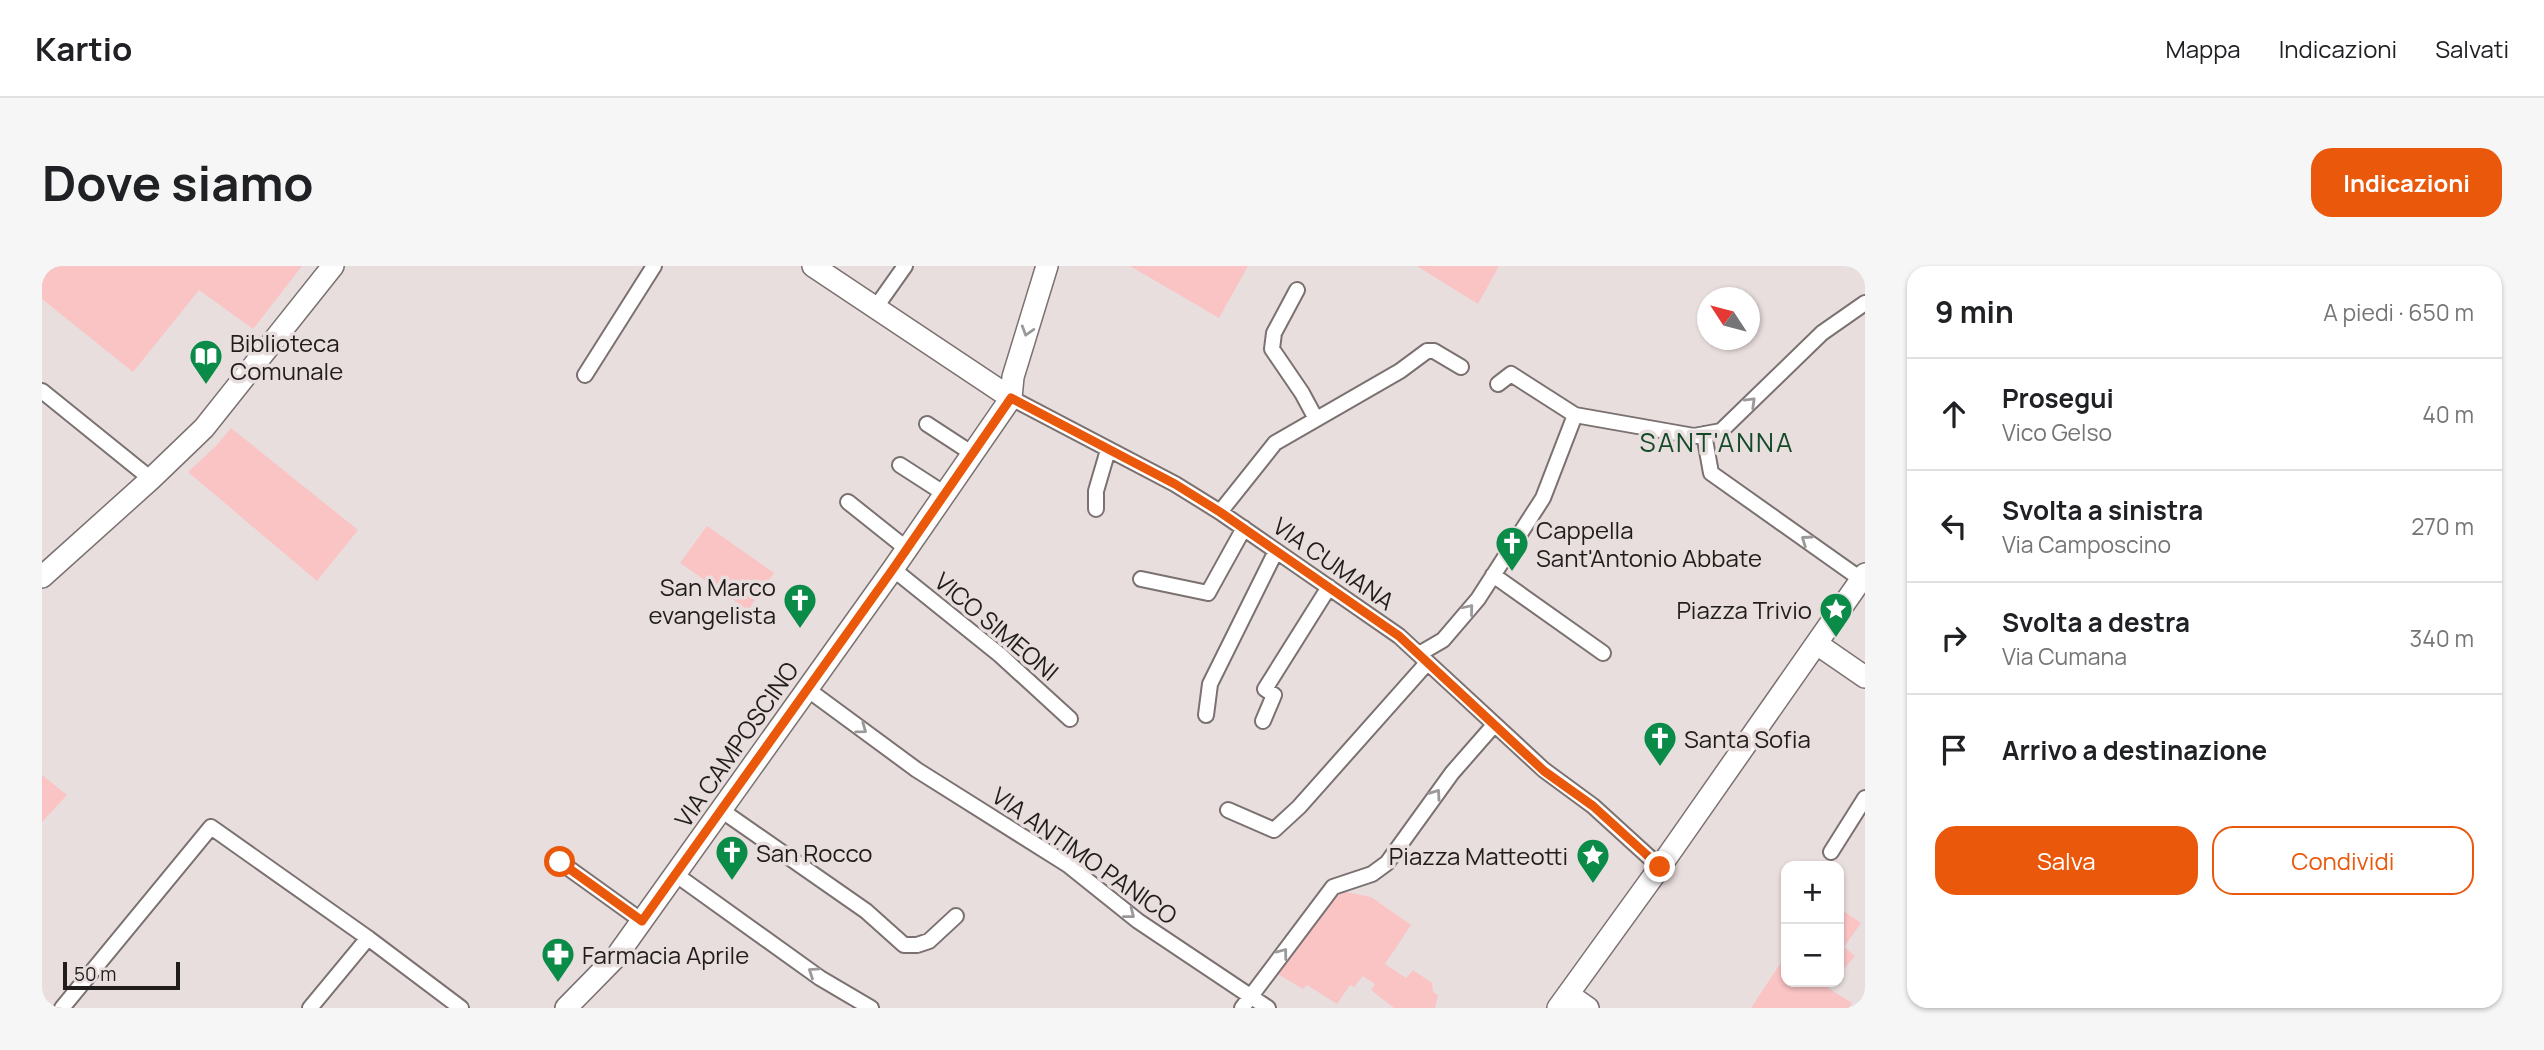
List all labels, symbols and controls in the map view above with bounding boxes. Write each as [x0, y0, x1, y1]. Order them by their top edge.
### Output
text: Kartio [35, 26, 132, 71]
text: Mappa [2165, 32, 2241, 65]
text: Indicazioni [2279, 32, 2397, 65]
text: Salvati [2435, 32, 2509, 65]
button: Indicazioni [2311, 148, 2502, 217]
text: Dove siamo [42, 149, 313, 216]
north arrow [1697, 287, 1760, 350]
text: 9 min [1935, 291, 2014, 332]
text: A piedi · 650 m [2323, 296, 2474, 328]
one-way arrow [1021, 325, 1036, 337]
place label: Biblioteca Comunale [230, 326, 343, 387]
library icon: Biblioteca Comunale [187, 337, 225, 386]
text: Prosegui [2002, 380, 2114, 416]
icon: ahead [1935, 395, 1973, 433]
one-way arrow [1743, 397, 1756, 410]
text: 40 m [2422, 398, 2474, 430]
text: Vico Gelso [2002, 416, 2112, 448]
district label: SANT'ANNA [1640, 424, 1794, 460]
text: Svolta a sinistra [2002, 492, 2203, 528]
icon: left [1935, 507, 1973, 545]
street label: VIA CUMANA [1267, 509, 1401, 617]
text: 270 m [2411, 510, 2474, 542]
place label: Cappella Sant'Antonio Abbate [1536, 513, 1762, 574]
church icon: Cappella Sant'Antonio Abbate [1493, 524, 1531, 573]
text: Via Camposcino [2002, 528, 2171, 560]
one-way arrow [1801, 536, 1814, 548]
street label: VICO SIMEONI [928, 564, 1066, 688]
place label: San Marco evangelista [648, 570, 776, 631]
church icon: San Marco evangelista [781, 581, 819, 630]
place icon: Piazza Trivio [1817, 590, 1855, 639]
place label: Piazza Trivio [1676, 593, 1812, 626]
one-way arrow [1461, 604, 1473, 617]
text: Svolta a destra [2002, 604, 2190, 640]
icon: right [1935, 619, 1973, 657]
text: 340 m [2410, 622, 2474, 654]
text: Via Cumana [2002, 640, 2127, 672]
street label: VIA CAMPOSCINO [666, 655, 806, 833]
church icon: Santa Sofia [1641, 719, 1679, 768]
one-way arrow [855, 721, 867, 734]
place label: Santa Sofia [1684, 722, 1811, 755]
icon: arrive [1935, 731, 1973, 769]
text: Arrivo a destinazione [2002, 732, 2267, 768]
street label: VIA ANTIMO PANICO [986, 779, 1184, 931]
one-way arrow [1428, 789, 1441, 802]
button: Salva [1935, 826, 2198, 895]
button: Condividi [2212, 826, 2474, 895]
church icon: San Rocco [713, 833, 751, 882]
place label: San Rocco [756, 836, 873, 869]
place icon: Piazza Matteotti [1574, 836, 1612, 885]
place label: Piazza Matteotti [1389, 839, 1568, 872]
route start [544, 846, 575, 877]
route end [1644, 851, 1675, 882]
map controls [1781, 861, 1844, 987]
button: + [1781, 861, 1844, 924]
one-way arrow [1122, 906, 1134, 919]
button: − [1781, 924, 1844, 987]
pharmacy icon: Farmacia Aprile [539, 935, 577, 984]
place label: Farmacia Aprile [582, 938, 749, 971]
one-way arrow [1275, 949, 1288, 961]
scale bar [63, 959, 180, 991]
text: 50 m [74, 961, 116, 987]
one-way arrow [808, 968, 821, 981]

